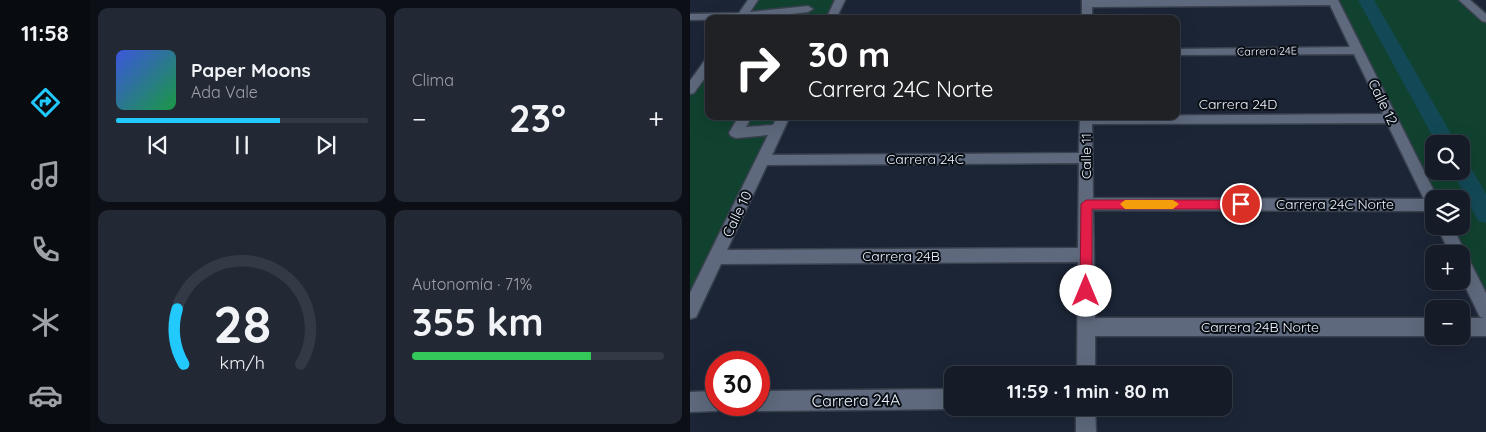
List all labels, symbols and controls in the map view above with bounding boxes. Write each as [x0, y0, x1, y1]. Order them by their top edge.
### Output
text: 11:58 [21, 19, 69, 47]
text: 30 m [808, 32, 890, 76]
icon: right [725, 35, 790, 100]
street label: Carrera 24E [1237, 43, 1297, 59]
text: Paper Moons [191, 58, 311, 82]
text: Clima [412, 70, 454, 90]
text: Carrera 24C Norte [808, 75, 994, 103]
street label: Calle 12 [1364, 76, 1402, 128]
text: Ada Vale [191, 82, 258, 102]
icon: directions [28, 85, 63, 120]
text: 23° [509, 94, 566, 142]
street label: Carrera 24D [1199, 95, 1277, 113]
text: − [412, 101, 427, 136]
text: + [648, 101, 664, 136]
icon: previous [144, 131, 172, 159]
icon: pause [228, 131, 256, 159]
icon: next [312, 131, 340, 159]
street label: Calle 11 [1077, 133, 1095, 179]
map controls [1425, 135, 1470, 345]
button: search [1425, 135, 1470, 180]
street label: Carrera 24C [886, 150, 964, 168]
icon: music [28, 158, 63, 193]
pin [1220, 183, 1262, 225]
street label: Calle 10 [718, 188, 756, 240]
icon: arrive [1227, 190, 1255, 218]
button: layers [1425, 190, 1470, 235]
street label: Carrera 24C Norte [1276, 195, 1394, 213]
icon: phone [28, 232, 63, 267]
button: + [1425, 245, 1470, 290]
street label: Carrera 24B [862, 247, 940, 265]
position arrow [1059, 264, 1111, 316]
text: Autonomía · 71% [412, 274, 532, 294]
text: 28 [213, 291, 271, 356]
text: 355 km [412, 298, 543, 346]
button: − [1425, 300, 1470, 345]
icon: climate [28, 305, 63, 340]
street label: Carrera 24B Norte [1201, 318, 1319, 336]
text: km/h [219, 351, 265, 373]
speed limit sign: 30 [705, 351, 770, 416]
icon: car [28, 378, 63, 413]
text: 11:59 · 1 min · 80 m [1007, 379, 1169, 403]
street label: Carrera 24A [812, 389, 900, 411]

